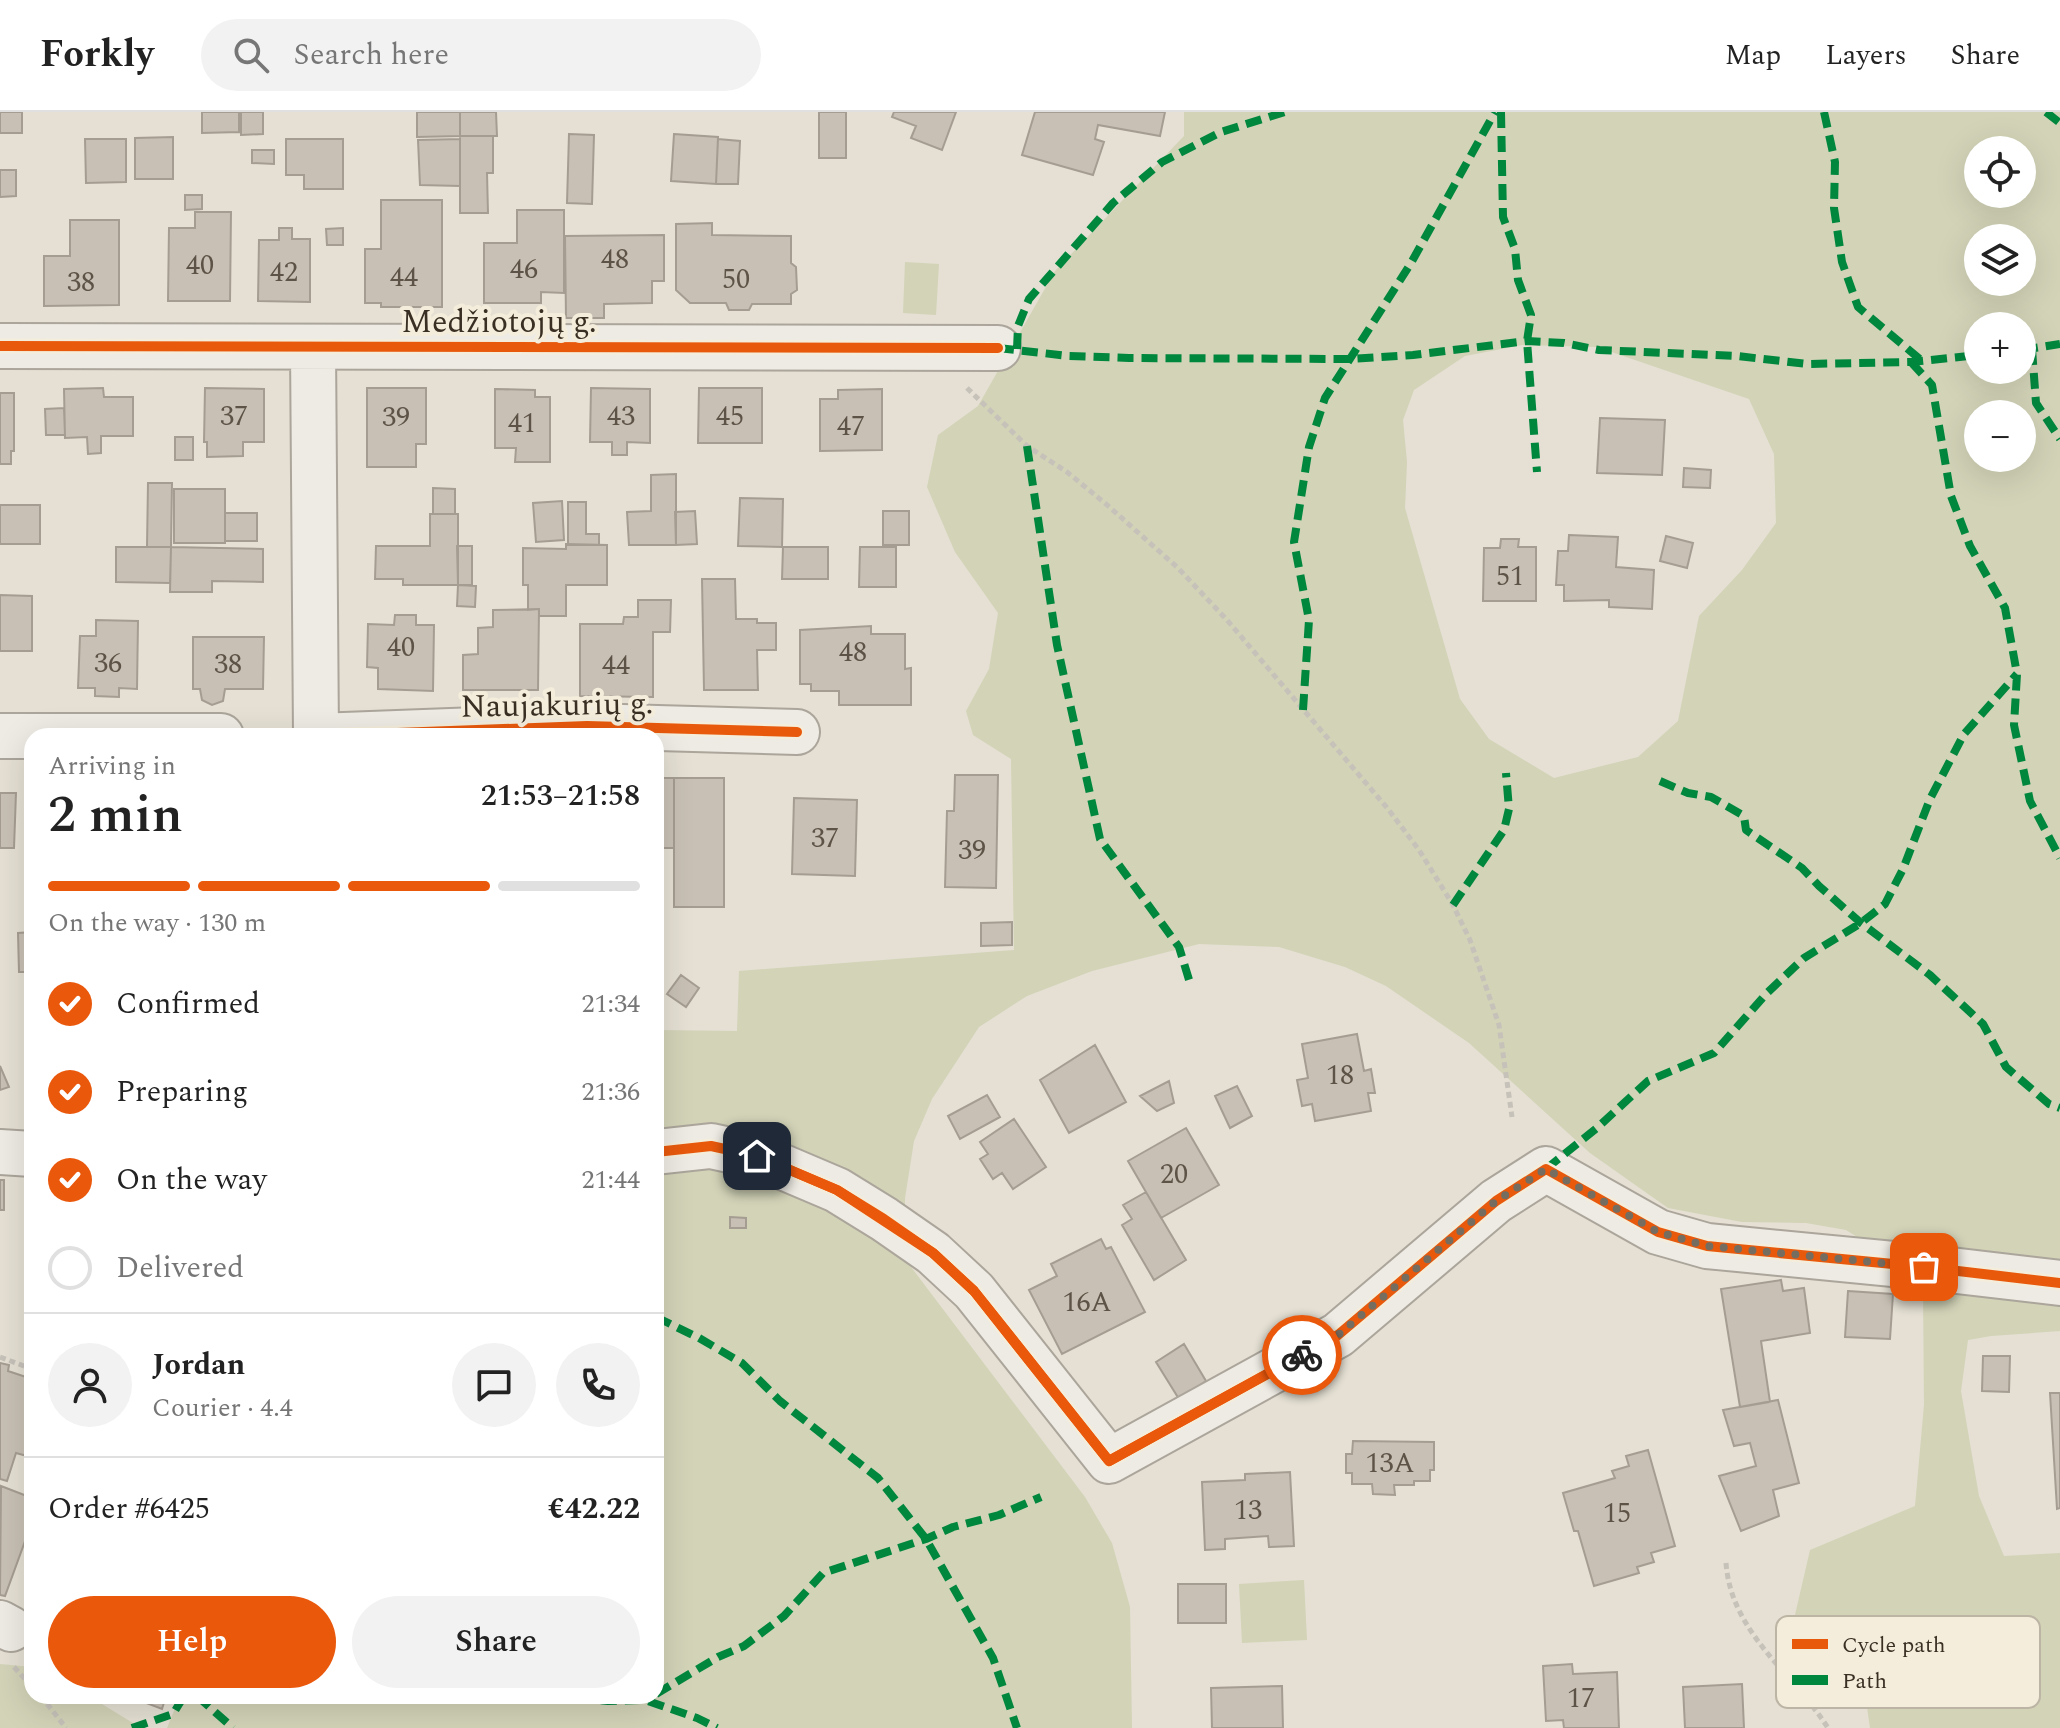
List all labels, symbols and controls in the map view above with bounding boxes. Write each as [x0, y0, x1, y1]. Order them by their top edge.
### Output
search box [201, 19, 761, 91]
text: Forkly [40, 26, 153, 84]
text: Search here [293, 32, 449, 78]
icon: search [229, 33, 273, 77]
text: Map [1725, 34, 1781, 77]
text: Layers [1825, 34, 1907, 77]
text: Share [1951, 34, 2020, 77]
map controls [1964, 136, 2036, 472]
button: locate [1964, 136, 2036, 208]
button: layers [1964, 224, 2036, 296]
house number: 48 [601, 238, 629, 281]
house number: 40 [186, 244, 214, 287]
house number: 46 [510, 248, 538, 291]
house number: 42 [270, 251, 298, 294]
house number: 44 [390, 256, 418, 299]
house number: 50 [722, 258, 750, 301]
house number: 38 [67, 261, 95, 304]
street label: Medžiotojų g. [401, 298, 597, 347]
button: + [1964, 312, 2036, 384]
house number: 37 [220, 395, 248, 438]
house number: 43 [607, 395, 635, 438]
house number: 45 [716, 395, 744, 438]
house number: 39 [382, 396, 410, 439]
button: − [1964, 400, 2036, 472]
house number: 41 [508, 402, 536, 445]
house number: 47 [837, 405, 865, 448]
house number: 51 [1496, 555, 1524, 598]
house number: 40 [387, 626, 415, 669]
house number: 48 [839, 631, 867, 674]
house number: 36 [94, 642, 122, 685]
house number: 38 [214, 643, 242, 686]
house number: 44 [602, 644, 630, 687]
street label: Naujakurių g. [460, 679, 654, 732]
text: Arriving in [48, 746, 176, 786]
text: 21:53–21:58 [481, 773, 640, 819]
text: 2 min [48, 776, 183, 855]
house number: 37 [811, 817, 839, 860]
house number: 39 [958, 829, 986, 872]
text: On the way · 130 m [48, 903, 266, 943]
text: Confirmed [116, 981, 260, 1027]
icon: check [48, 982, 92, 1026]
text: 21:34 [581, 984, 640, 1024]
house number: 18 [1326, 1054, 1354, 1097]
text: Preparing [116, 1069, 248, 1115]
icon: check [48, 1070, 92, 1114]
text: 21:36 [581, 1072, 640, 1112]
pin [723, 1122, 791, 1190]
icon: home [735, 1134, 779, 1178]
house number: 20 [1160, 1153, 1188, 1196]
text: On the way [116, 1157, 267, 1203]
icon: check [48, 1158, 92, 1202]
text: 21:44 [581, 1160, 640, 1200]
pin [1890, 1233, 1958, 1301]
text: Delivered [116, 1245, 244, 1291]
icon: bag [1902, 1245, 1946, 1289]
house number: 16A [1062, 1281, 1112, 1324]
courier [1262, 1315, 1342, 1395]
icon: bike [1280, 1333, 1324, 1377]
text: Jordan [152, 1342, 245, 1388]
button: person [48, 1343, 132, 1427]
button: chat [452, 1343, 536, 1427]
button: phone [556, 1343, 640, 1427]
text: Courier · 4.4 [152, 1388, 293, 1428]
house number: 13A [1365, 1442, 1415, 1485]
text: Order #6425 [48, 1486, 210, 1532]
text: €42.22 [548, 1486, 640, 1532]
house number: 13 [1234, 1489, 1262, 1532]
house number: 15 [1603, 1492, 1631, 1535]
button: Help [48, 1596, 336, 1688]
button: Share [352, 1596, 640, 1688]
legend [1776, 1616, 2040, 1708]
text: Cycle path [1842, 1629, 1946, 1662]
text: Path [1842, 1665, 1887, 1698]
house number: 17 [1567, 1677, 1595, 1720]

